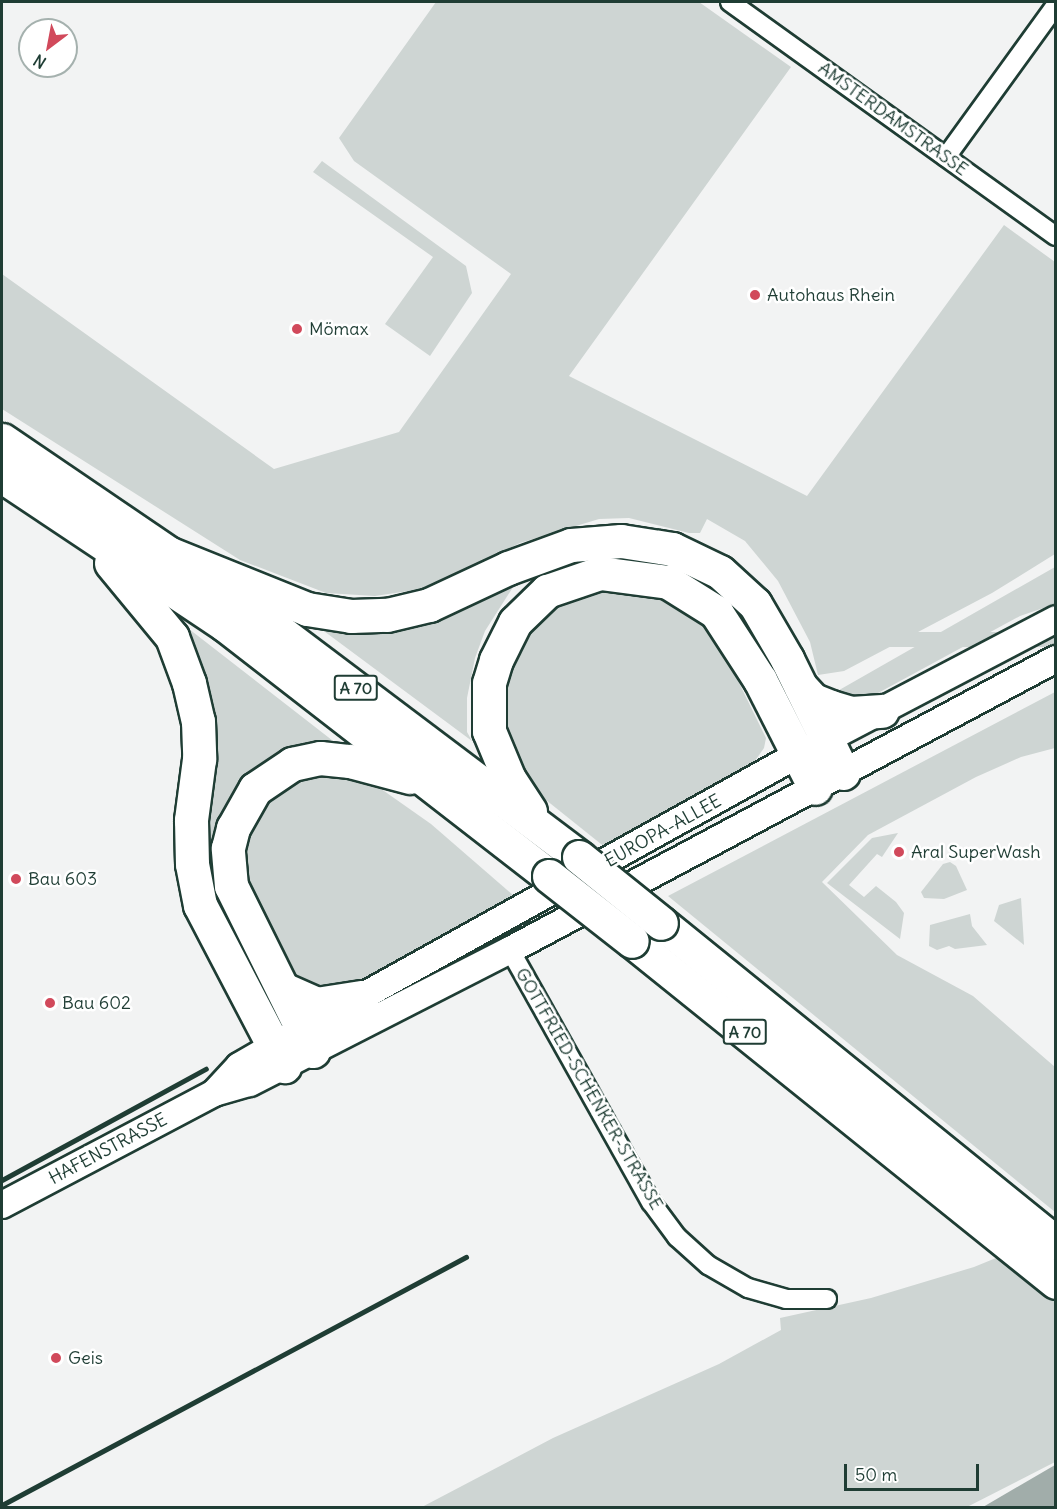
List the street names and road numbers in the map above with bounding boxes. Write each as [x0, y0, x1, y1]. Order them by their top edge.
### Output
street label: AMSTERDAMSTRASSE [814, 57, 972, 181]
road number: A 70 [334, 675, 378, 701]
street label: EUROPA-ALLEE [601, 790, 725, 872]
street label: GOTTFRIED-SCHENKER-STRASSE [511, 964, 667, 1214]
road number: A 70 [722, 1019, 768, 1045]
street label: HAFENSTRASSE [45, 1109, 171, 1189]

